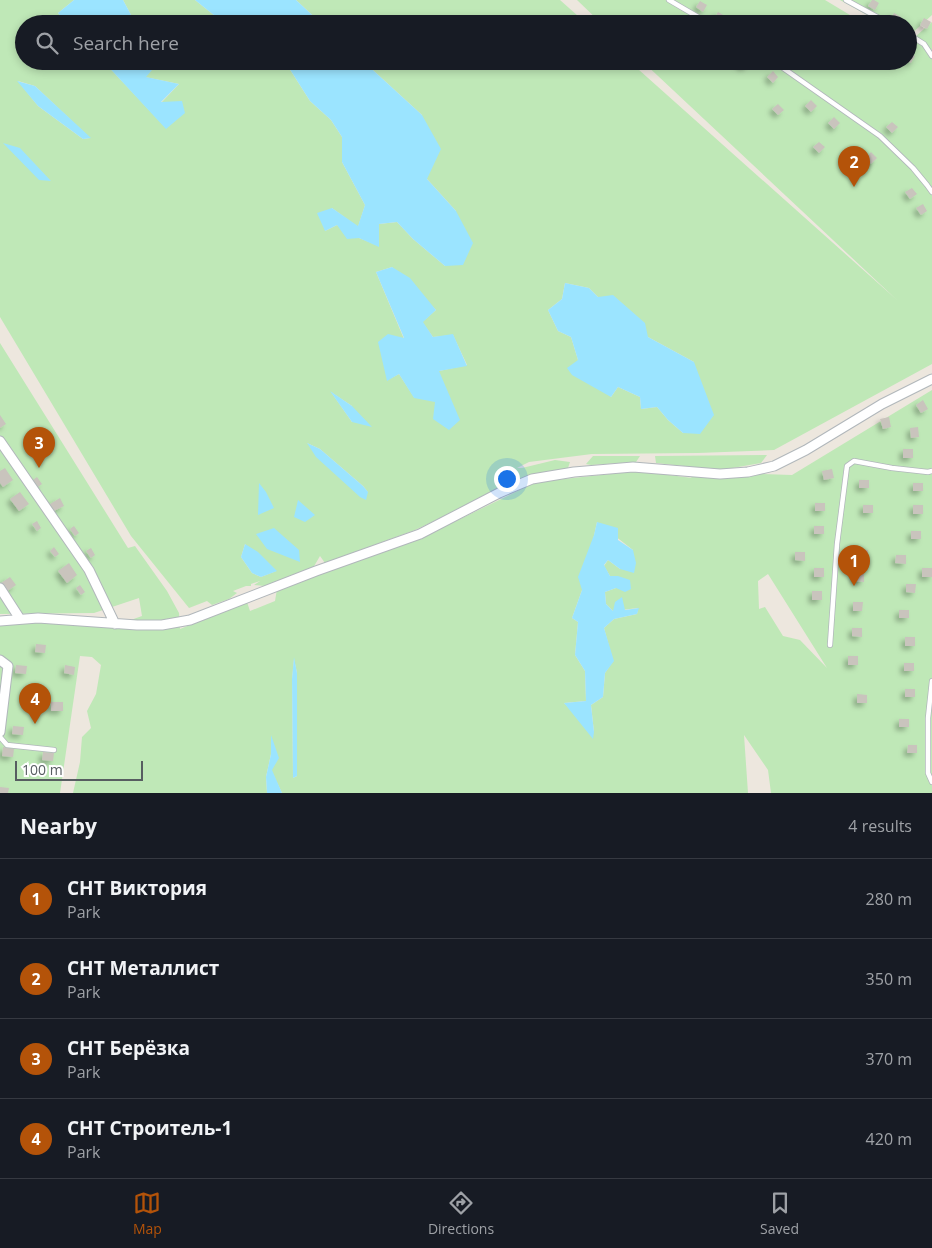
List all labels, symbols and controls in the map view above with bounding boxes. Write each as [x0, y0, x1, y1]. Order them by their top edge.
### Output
search box [15, 15, 917, 70]
icon: search [33, 29, 61, 57]
text: Search here [73, 30, 179, 56]
pin: 2 [838, 146, 870, 187]
pin: 3 [23, 427, 55, 468]
your location [494, 466, 520, 492]
pin: 1 [838, 545, 870, 586]
pin: 4 [19, 683, 51, 724]
scale bar [15, 758, 142, 781]
text: 100 m [22, 760, 63, 779]
text: Nearby [20, 812, 97, 840]
text: 4 results [848, 815, 912, 837]
text: СНТ Виктория [67, 875, 207, 901]
text: 1 [31, 888, 41, 910]
text: 280 m [866, 888, 912, 910]
text: Park [67, 901, 100, 923]
text: СНТ Металлист [67, 955, 219, 981]
text: 2 [31, 968, 41, 990]
text: 350 m [866, 968, 912, 990]
text: Park [67, 981, 100, 1003]
text: СНТ Берёзка [67, 1035, 190, 1061]
text: 3 [31, 1048, 41, 1070]
text: 370 m [866, 1048, 912, 1070]
text: Park [67, 1061, 100, 1083]
text: СНТ Строитель-1 [67, 1115, 232, 1141]
text: 4 [31, 1128, 41, 1150]
text: 420 m [866, 1128, 912, 1150]
text: Park [67, 1141, 100, 1163]
tab: Map [133, 1189, 162, 1238]
tab: Directions [428, 1189, 494, 1238]
tab: Saved [760, 1189, 799, 1238]

